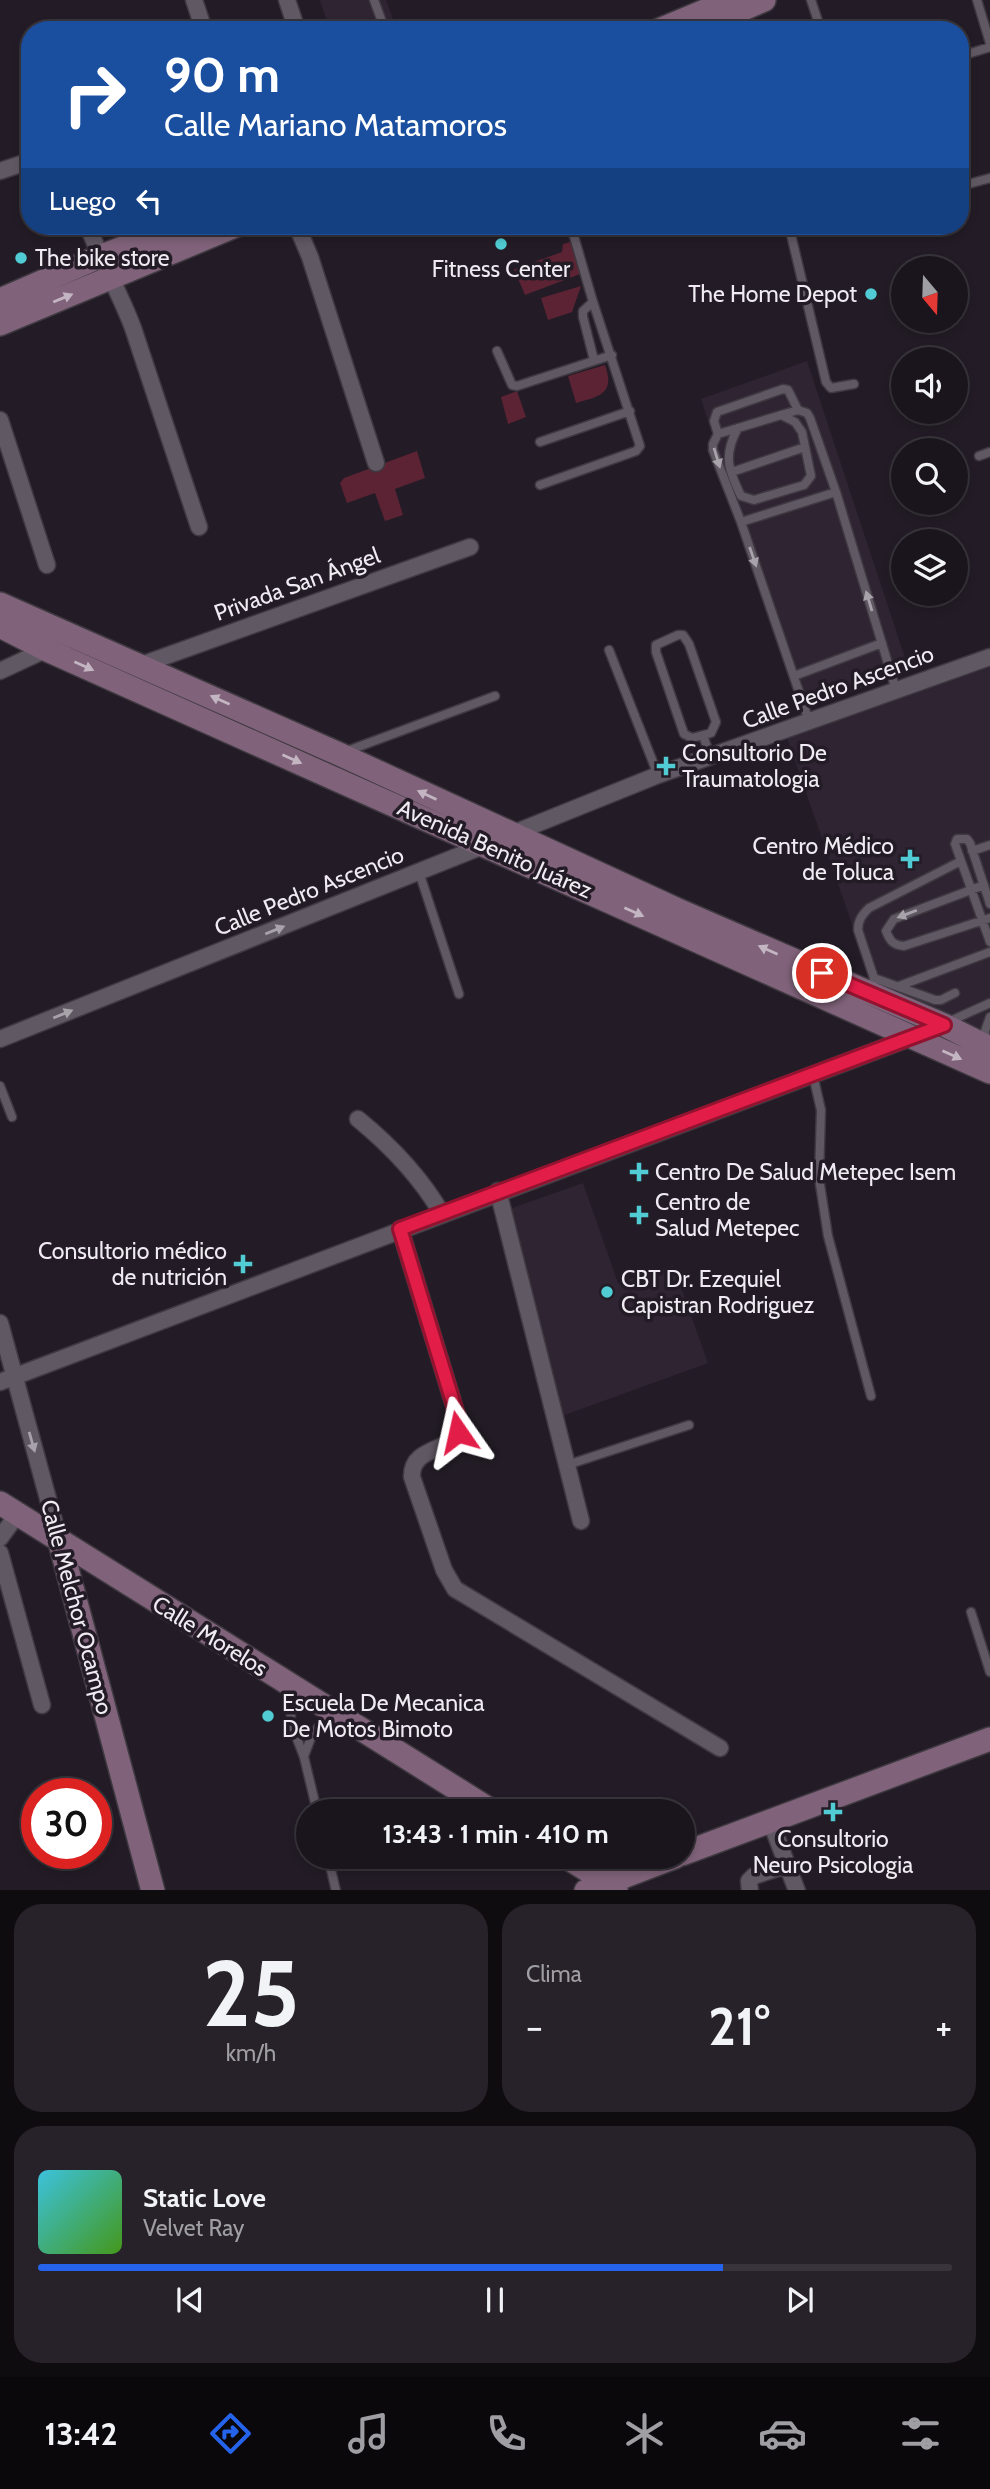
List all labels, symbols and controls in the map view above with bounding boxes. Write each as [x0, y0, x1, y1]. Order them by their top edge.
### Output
text: 90 m [164, 45, 280, 104]
icon: right [49, 49, 140, 140]
text: Calle Mariano Matamoros [164, 105, 507, 144]
icon: left [130, 182, 168, 220]
text: Luego [49, 185, 116, 217]
marker: Fitness Center [493, 236, 509, 252]
place label: The bike store [35, 244, 170, 272]
marker: The bike store [13, 250, 29, 266]
place label: Fitness Center [432, 255, 571, 283]
north arrow [891, 256, 968, 332]
map controls [891, 256, 968, 606]
place label: The Home Depot [688, 280, 857, 308]
marker: The Home Depot [863, 286, 879, 302]
one-way arrow [53, 292, 74, 303]
button: sound [891, 347, 968, 424]
button: search [891, 438, 968, 515]
one-way arrow [712, 447, 722, 468]
button: layers [891, 529, 968, 606]
street label: Privada San Ángel [210, 540, 384, 627]
one-way arrow [748, 547, 759, 568]
one-way arrow [864, 591, 874, 612]
street label: Calle Pedro Ascencio [738, 639, 938, 735]
one-way arrow [74, 660, 94, 672]
one-way arrow [210, 694, 230, 706]
place label: Consultorio De Traumatologia [682, 739, 827, 793]
one-way arrow [281, 754, 302, 765]
marker: Consultorio De Traumatologia [656, 756, 676, 776]
one-way arrow [416, 789, 437, 800]
street label: Avenida Benito Juárez [393, 794, 597, 905]
place label: Centro Médico de Toluca [752, 832, 894, 886]
street label: Calle Pedro Ascencio [210, 840, 408, 942]
marker: Centro Médico de Toluca [900, 849, 920, 869]
one-way arrow [623, 906, 644, 917]
one-way arrow [897, 909, 918, 920]
one-way arrow [264, 924, 285, 935]
pin [792, 943, 852, 1003]
one-way arrow [758, 944, 779, 955]
icon: arrive [803, 954, 841, 992]
one-way arrow [53, 1008, 74, 1019]
one-way arrow [941, 1050, 962, 1061]
place label: Centro De Salud Metepec Isem [655, 1158, 956, 1186]
marker: Centro De Salud Metepec Isem [629, 1162, 649, 1182]
place label: Centro de Salud Metepec [655, 1188, 800, 1242]
marker: Centro de Salud Metepec [629, 1205, 649, 1225]
place label: Consultorio médico de nutrición [38, 1237, 227, 1291]
marker: Consultorio médico de nutrición [233, 1254, 253, 1274]
place label: CBT Dr. Ezequiel Capistran Rodriguez [621, 1265, 815, 1319]
marker: CBT Dr. Ezequiel Capistran Rodriguez [599, 1284, 615, 1300]
position arrow [421, 1395, 495, 1469]
one-way arrow [27, 1431, 38, 1453]
street label: Calle Melchor Ocampo [35, 1497, 119, 1717]
street label: Calle Morelos [147, 1590, 273, 1682]
place label: Escuela De Mecanica De Motos Bimoto [282, 1689, 484, 1743]
marker: Escuela De Mecanica De Motos Bimoto [260, 1708, 276, 1724]
speed limit sign: 30 [21, 1778, 112, 1869]
marker: Consultorio Neuro Psicologia [823, 1802, 843, 1822]
text: 13:43 · 1 min · 410 m [383, 1818, 608, 1850]
place label: Consultorio Neuro Psicologia [753, 1825, 913, 1879]
text: 25 [202, 1938, 300, 2049]
text: Clima [526, 1960, 582, 1988]
text: 21° [708, 1995, 770, 2058]
text: − [526, 2003, 543, 2050]
text: + [935, 2003, 952, 2050]
text: km/h [226, 2039, 276, 2067]
text: Static Love [143, 2182, 266, 2214]
text: Velvet Ray [143, 2214, 244, 2242]
icon: previous [171, 2281, 209, 2319]
icon: pause [476, 2281, 514, 2319]
icon: next [781, 2281, 819, 2319]
icon: directions [206, 2409, 255, 2458]
icon: music [344, 2409, 393, 2458]
icon: phone [482, 2409, 531, 2458]
icon: climate [620, 2409, 669, 2458]
icon: car [758, 2409, 807, 2458]
icon: filters [896, 2409, 945, 2458]
text: 13:42 [45, 2414, 117, 2453]

